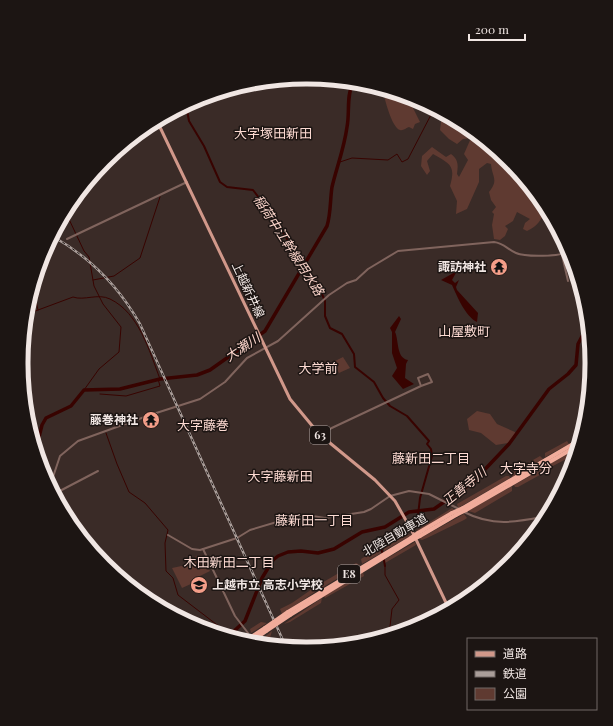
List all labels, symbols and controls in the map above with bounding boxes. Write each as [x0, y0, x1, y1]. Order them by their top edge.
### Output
scale bar [469, 16, 525, 42]
text: 200 m [475, 21, 509, 37]
district label: 大字塚田新田 [234, 124, 312, 141]
water label: 稲荷中江幹線用水路 [250, 191, 329, 299]
temple icon: 諏訪神社 [489, 257, 509, 277]
place label: 諏訪神社 [438, 258, 486, 274]
street label: 上越新井線 [229, 259, 269, 320]
district label: 山屋敷町 [438, 322, 490, 339]
water label: 大瀬川 [221, 328, 264, 365]
district label: 大学前 [298, 359, 338, 376]
temple icon: 藤巻神社 [141, 410, 161, 430]
place label: 藤巻神社 [90, 411, 138, 427]
district label: 大字藤巻 [177, 416, 229, 433]
road number: 63 [310, 426, 330, 444]
district label: 藤新田二丁目 [392, 449, 470, 466]
district label: 大字寺分 [500, 459, 552, 476]
water label: 正善寺川 [438, 461, 491, 509]
district label: 大字藤新田 [247, 467, 313, 484]
street label: 北陸自動車道 [359, 509, 430, 559]
district label: 藤新田一丁目 [275, 511, 353, 528]
district label: 木田新田二丁目 [183, 553, 275, 570]
road number: E8 [338, 565, 360, 583]
school or university icon: 上越市立 高志小学校 [189, 575, 209, 595]
place label: 上越市立 高志小学校 [212, 576, 323, 592]
legend [467, 638, 597, 710]
text: 道路 [503, 645, 527, 661]
text: 鉄道 [503, 665, 527, 681]
text: 公園 [503, 685, 527, 701]

